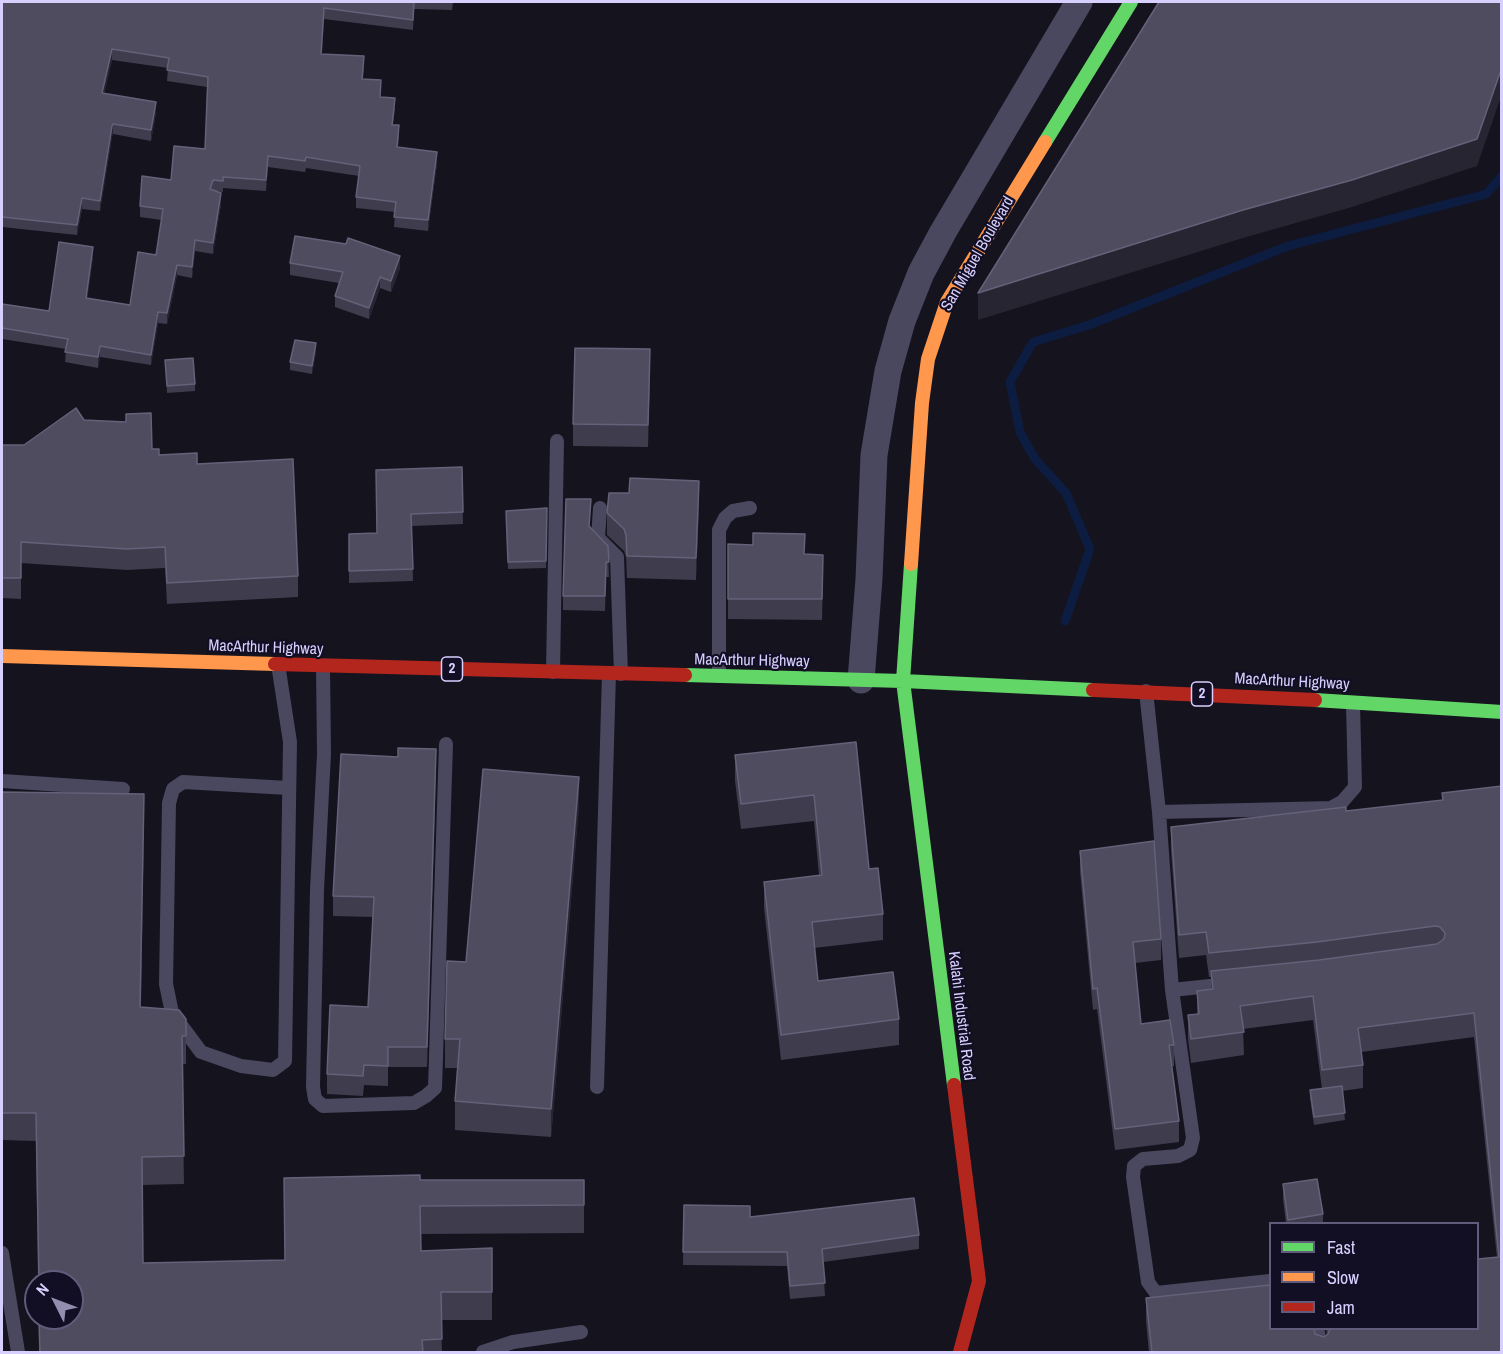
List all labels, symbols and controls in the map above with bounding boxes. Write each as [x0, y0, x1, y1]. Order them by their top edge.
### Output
street label: San Miguel Boulevard [937, 193, 1019, 315]
street label: MacArthur Highway [208, 636, 324, 660]
street label: MacArthur Highway [694, 650, 810, 672]
road number: 2 [442, 657, 462, 681]
street label: MacArthur Highway [1234, 669, 1350, 695]
road number: 2 [1192, 682, 1212, 706]
street label: Kalahi Industrial Road [944, 950, 978, 1082]
legend [1269, 1222, 1479, 1330]
text: Fast [1327, 1235, 1355, 1260]
text: Slow [1327, 1265, 1359, 1290]
north arrow [24, 1270, 84, 1330]
text: N [31, 1278, 53, 1300]
text: Jam [1327, 1295, 1355, 1320]

